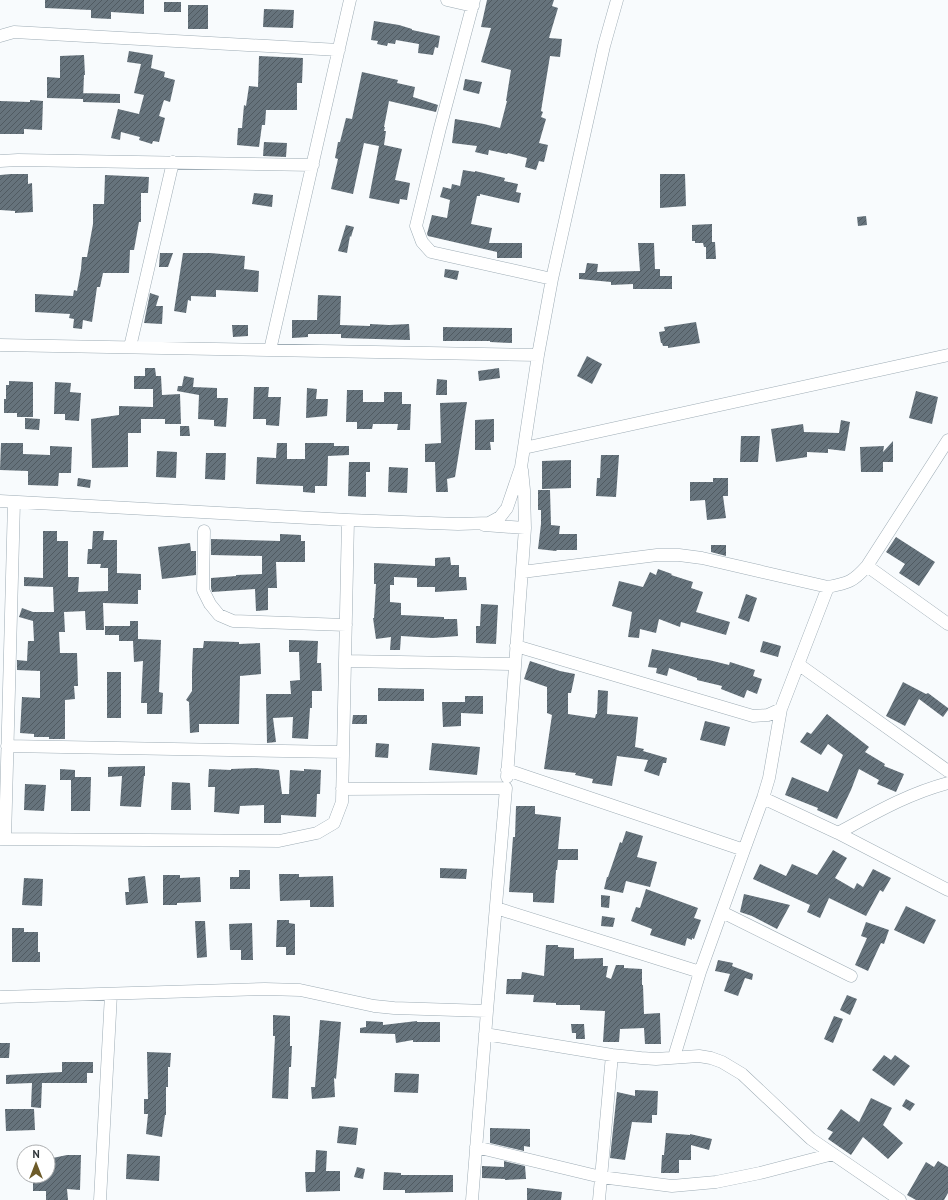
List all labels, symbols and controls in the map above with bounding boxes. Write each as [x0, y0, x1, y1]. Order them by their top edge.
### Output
north arrow [16, 1144, 56, 1184]
text: N [32, 1147, 40, 1161]

